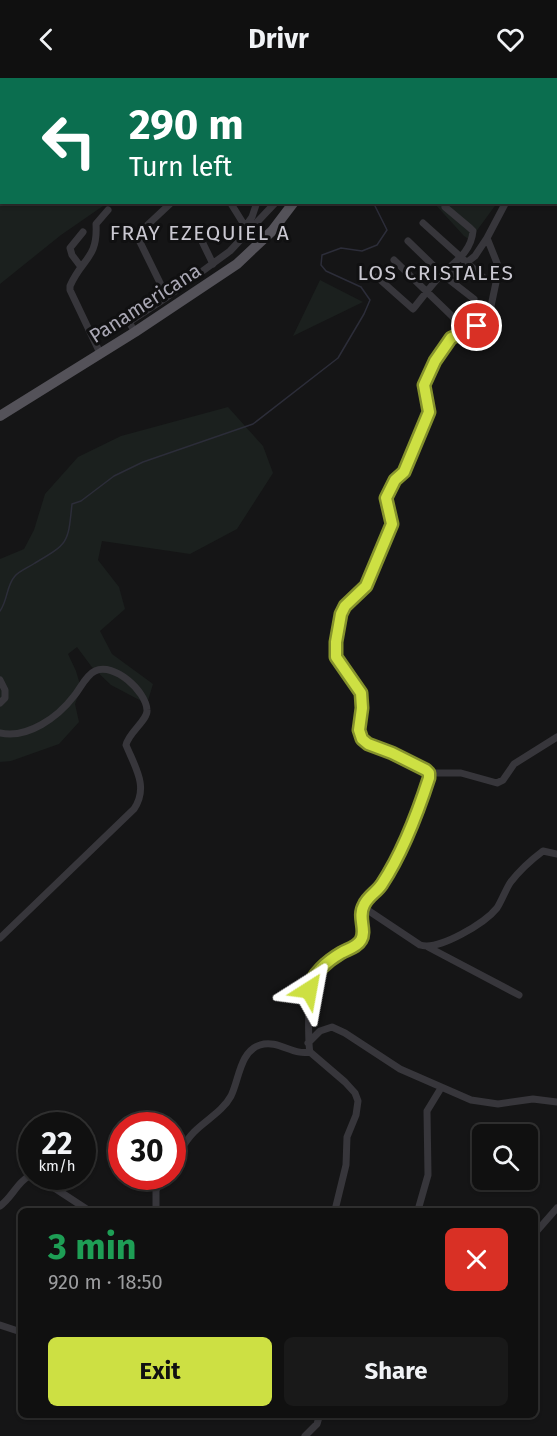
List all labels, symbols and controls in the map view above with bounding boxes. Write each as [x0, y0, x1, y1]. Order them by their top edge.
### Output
icon: back [30, 23, 63, 56]
text: Drivr [248, 23, 309, 55]
icon: heart [494, 23, 527, 56]
text: 290 m [129, 100, 244, 150]
icon: left [30, 102, 108, 180]
text: Turn left [129, 151, 232, 183]
district label: FRAY EZEQUIEL A [110, 220, 290, 246]
street label: Panamericana [85, 258, 205, 348]
district label: LOS CRISTALES [358, 260, 514, 286]
pin [451, 300, 502, 351]
icon: arrive [460, 309, 493, 342]
position arrow [277, 958, 341, 1022]
speed limit sign: 30 [108, 1112, 186, 1190]
map controls [472, 1124, 538, 1190]
button: search [472, 1124, 538, 1190]
text: 22 [41, 1126, 73, 1162]
text: km/h [38, 1157, 76, 1175]
text: 3 min [48, 1225, 137, 1269]
button: close [445, 1228, 508, 1291]
text: 920 m · 18:50 [48, 1270, 163, 1294]
button: Exit [48, 1337, 272, 1406]
button: Share [284, 1337, 508, 1406]

